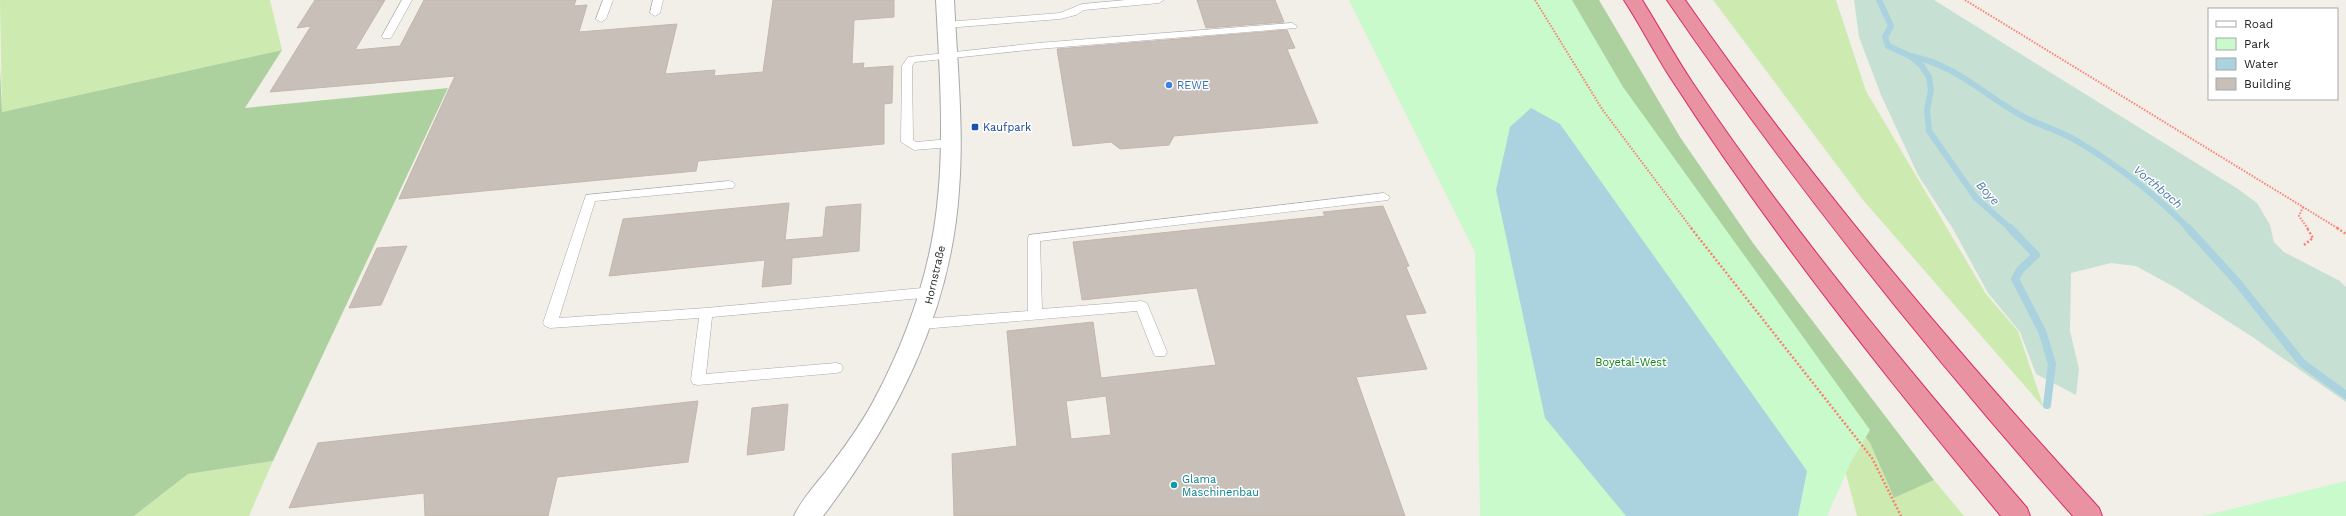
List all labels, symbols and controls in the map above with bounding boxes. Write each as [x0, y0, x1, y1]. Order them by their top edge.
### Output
legend [2208, 8, 2338, 100]
text: Road [2244, 17, 2273, 31]
text: Park [2244, 37, 2270, 51]
text: Water [2244, 57, 2279, 71]
text: Building [2244, 77, 2291, 91]
place label: REWE [1177, 79, 1209, 92]
marker: REWE [1164, 80, 1174, 90]
place label: Kaufpark [983, 121, 1031, 134]
marker: Kaufpark [970, 122, 980, 132]
water label: Vorthbach [2131, 163, 2185, 211]
water label: Boye [1974, 178, 2003, 208]
street label: Hornstraße [922, 244, 948, 306]
park label: Boyetal-West [1595, 356, 1667, 369]
place label: Glama Maschinenbau [1182, 473, 1259, 499]
marker: Glama Maschinenbau [1169, 480, 1179, 490]

